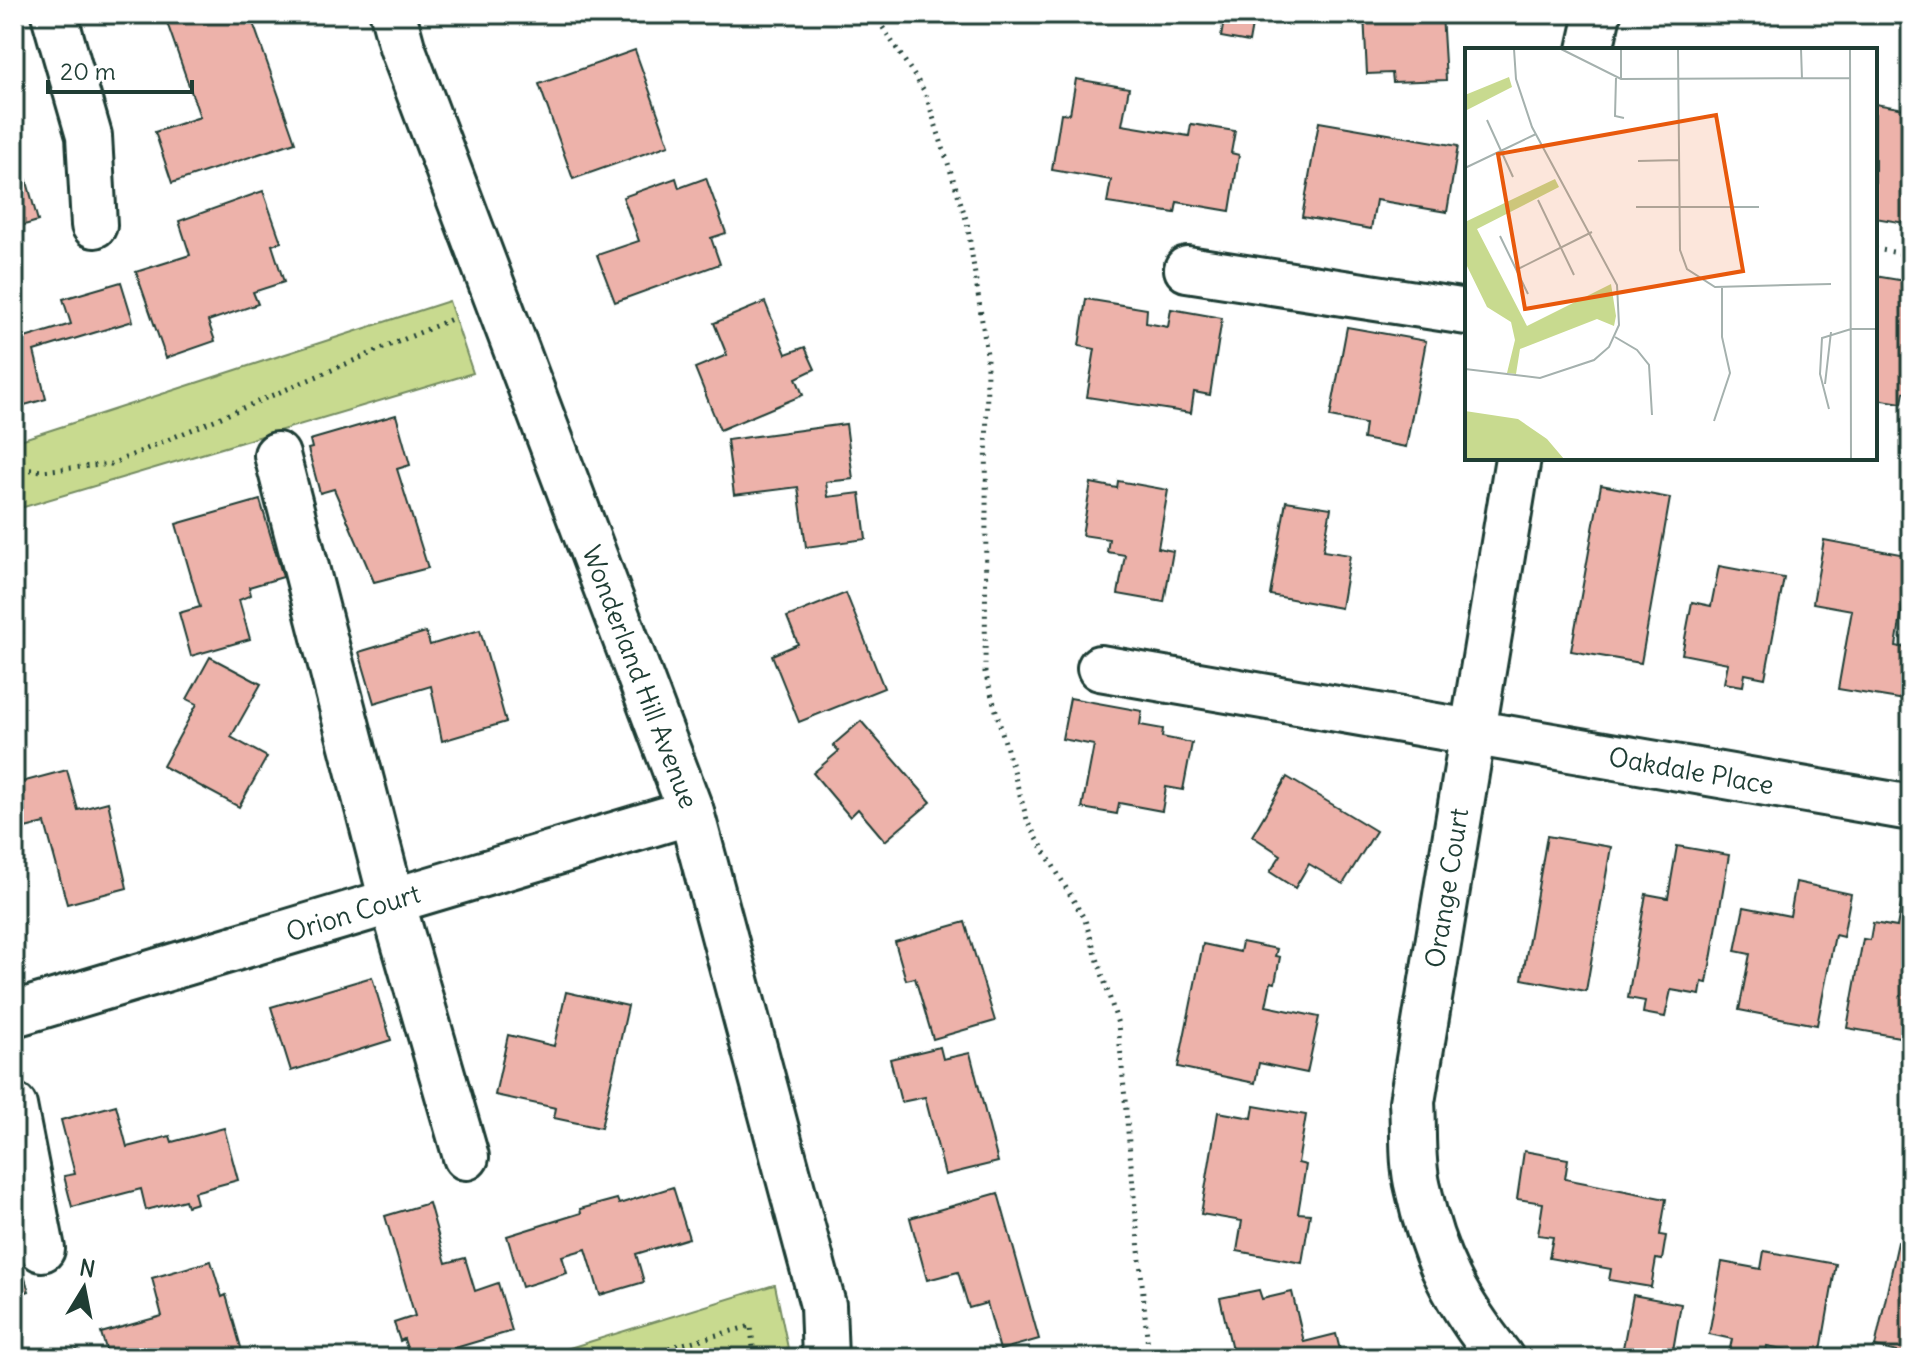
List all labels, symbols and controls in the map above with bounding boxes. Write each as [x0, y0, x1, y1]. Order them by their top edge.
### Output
scale bar [48, 44, 192, 94]
inset map [1465, 48, 1877, 460]
text: 20 m [60, 56, 116, 86]
street label: Wonderland Hill Avenue [575, 541, 706, 813]
street label: Oakdale Place [1606, 740, 1776, 801]
street label: Orange Court [1418, 806, 1475, 970]
street label: Orion Court [282, 876, 424, 949]
north arrow [44, 1248, 124, 1328]
text: N [78, 1253, 97, 1283]

